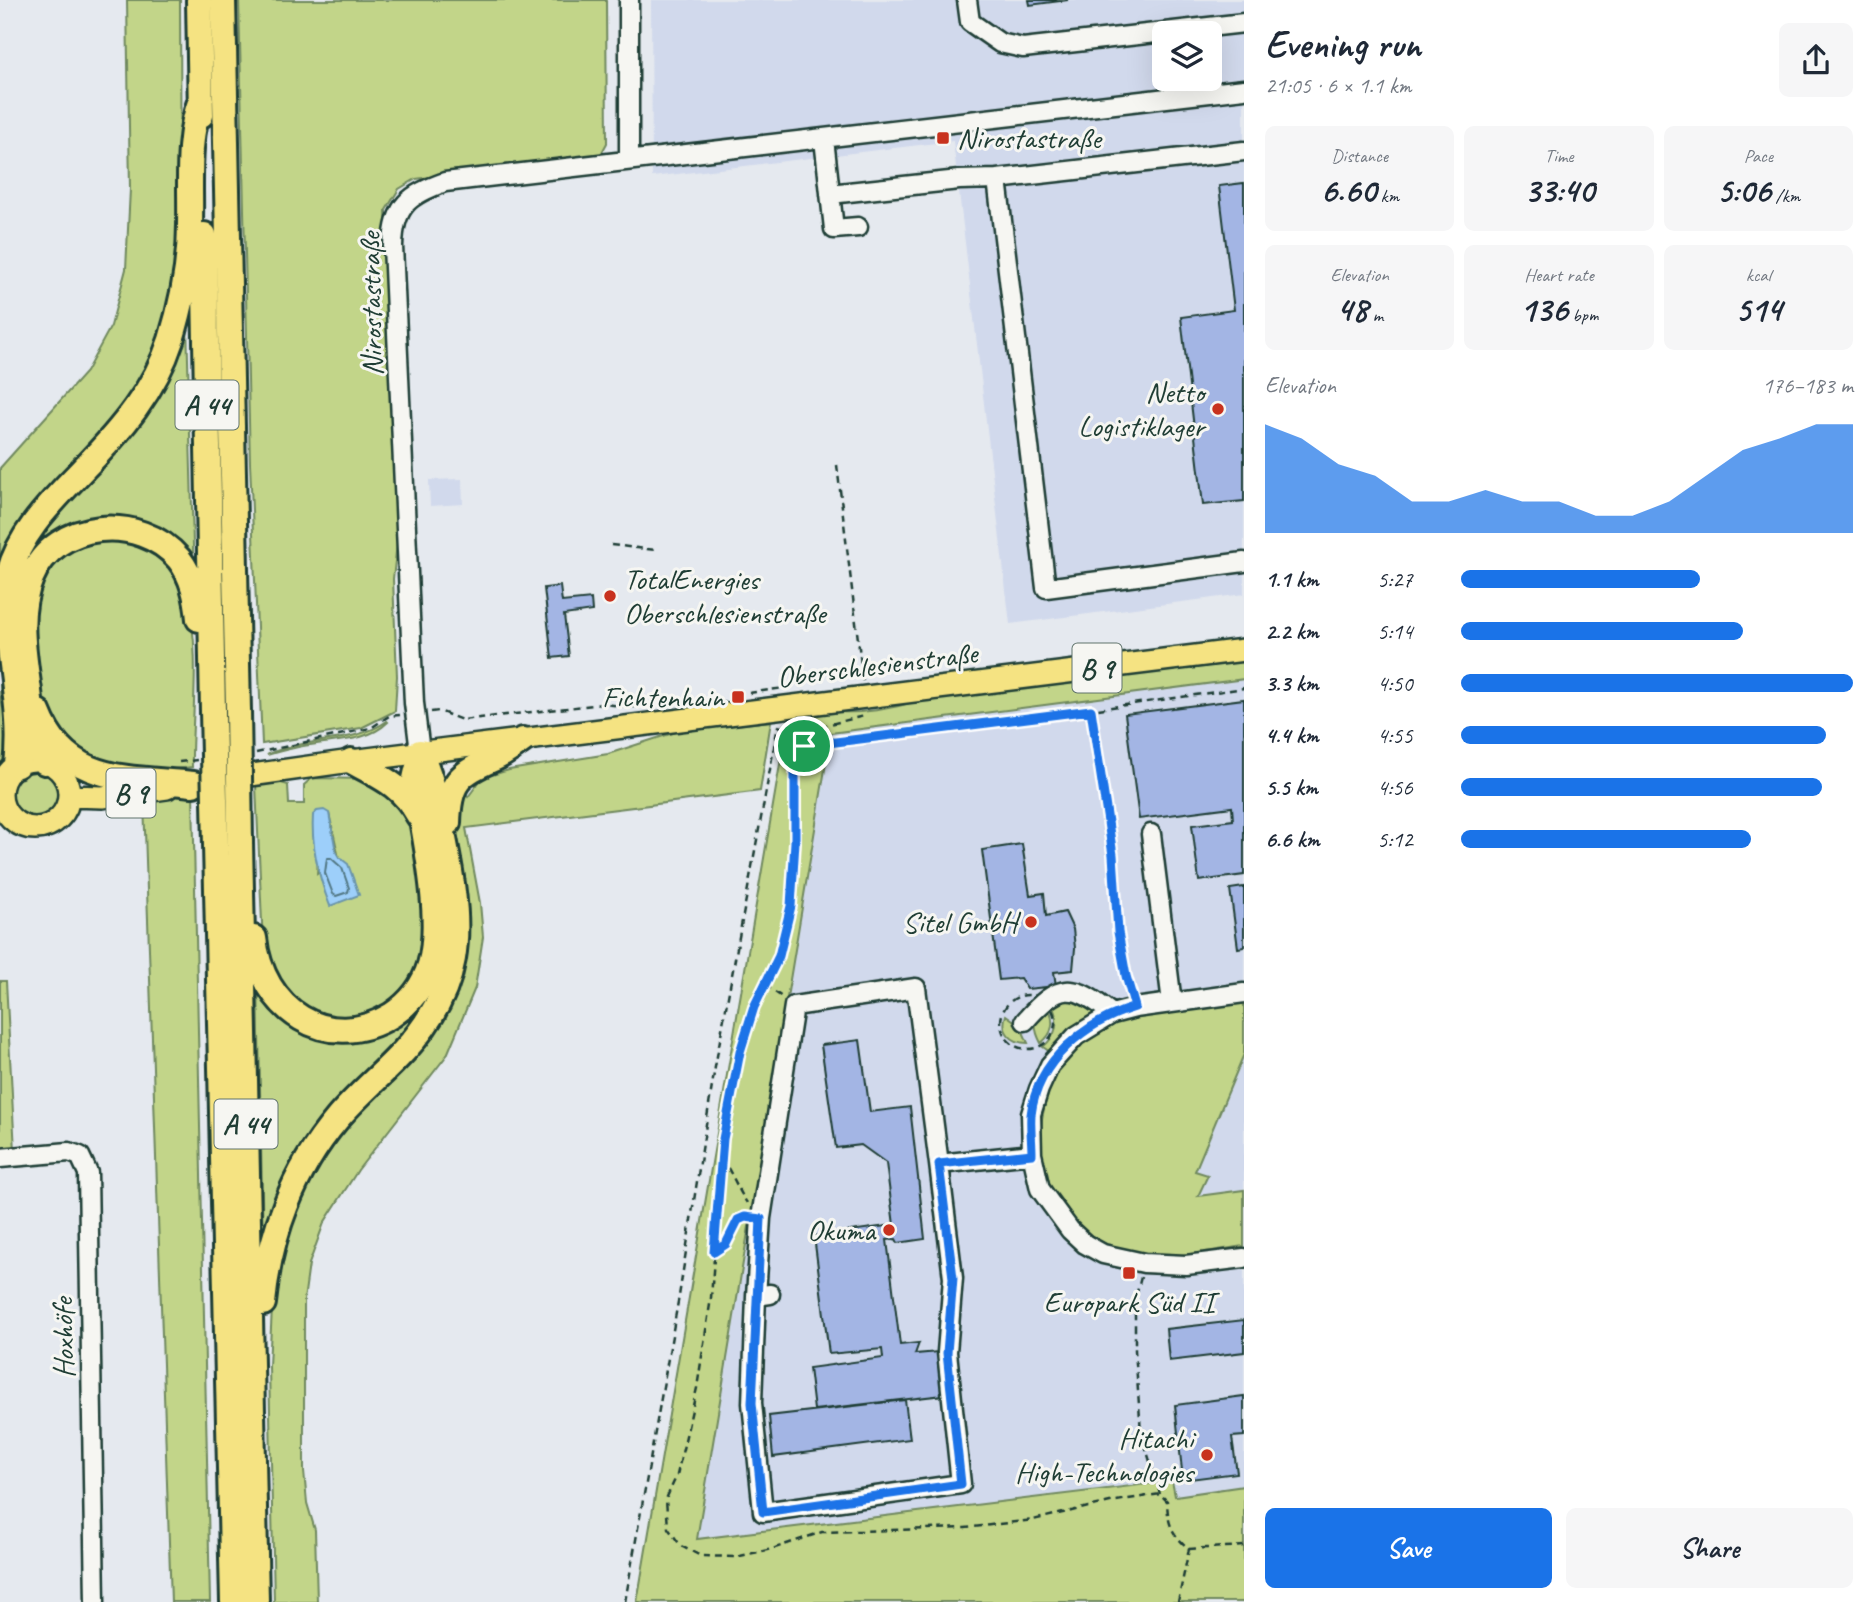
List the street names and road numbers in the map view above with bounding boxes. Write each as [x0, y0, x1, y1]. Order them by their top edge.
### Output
street label: Nirostastraße [351, 230, 391, 376]
road number: A 44 [176, 380, 238, 430]
street label: Oberschlesienstraße [775, 634, 982, 696]
road number: B 9 [1072, 644, 1122, 692]
road number: B 9 [106, 768, 156, 818]
road number: A 44 [215, 1100, 278, 1148]
street label: Hoxhöfe [43, 1295, 83, 1379]

